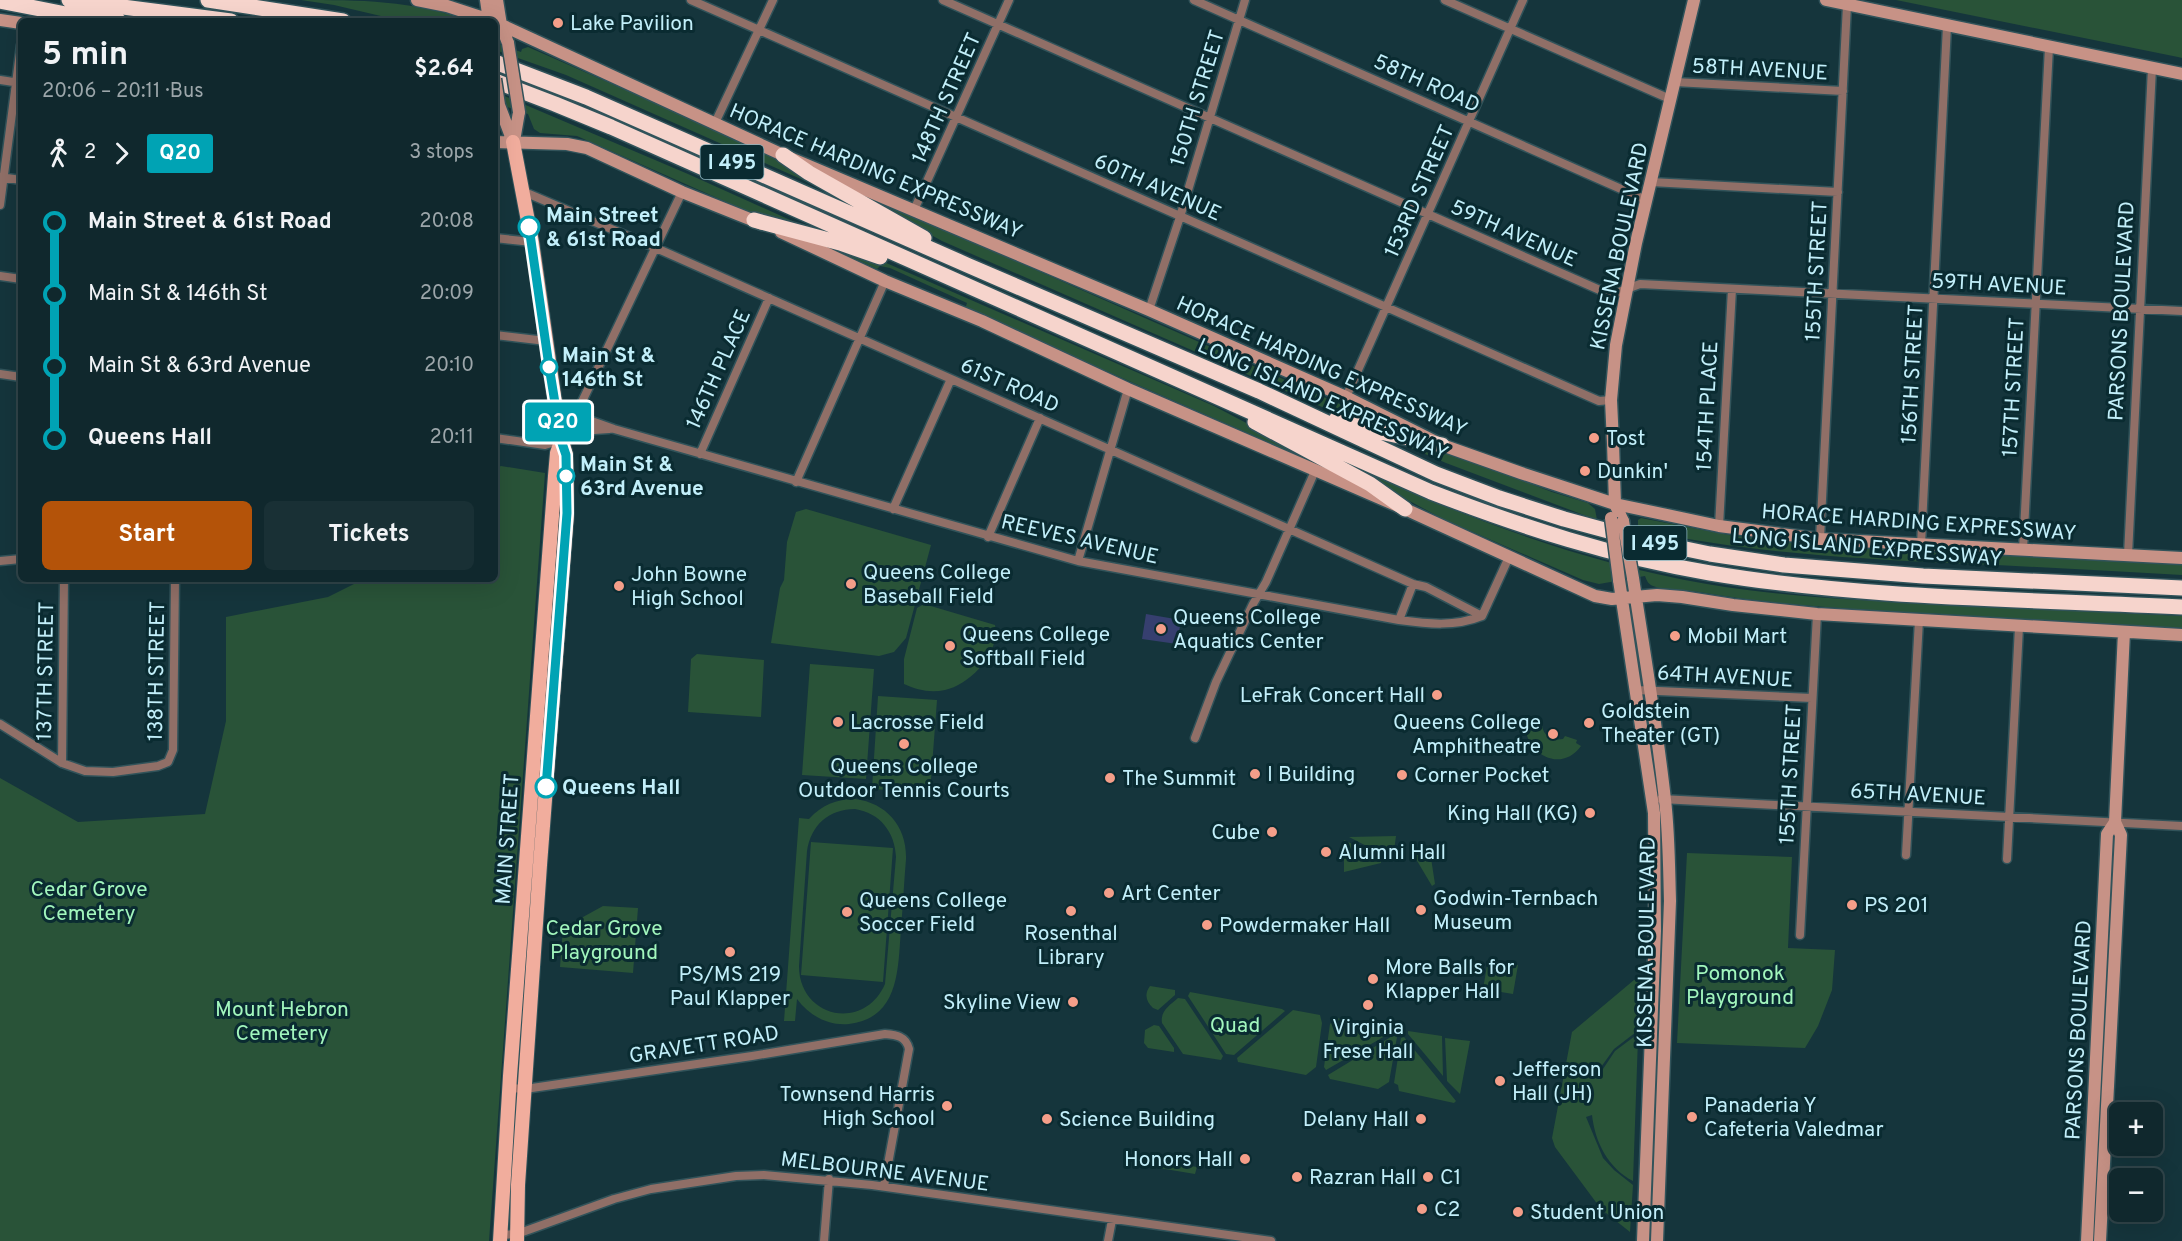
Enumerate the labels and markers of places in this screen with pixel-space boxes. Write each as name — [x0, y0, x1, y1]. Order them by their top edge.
place label: Lake Pavilion — [570, 11, 694, 38]
marker: Lake Pavilion — [551, 16, 565, 30]
place label: Main Street & 61st Road — [546, 203, 661, 254]
marker: Main Street & 61st Road — [518, 216, 540, 238]
place label: Main St & 146th St — [562, 343, 656, 394]
marker: Main St & 146th St — [540, 358, 558, 376]
place label: Tost — [1606, 426, 1645, 453]
marker: Tost — [1587, 431, 1601, 445]
place label: Main St & 63rd Avenue — [580, 452, 704, 503]
place label: Dunkin' — [1597, 459, 1668, 486]
marker: Dunkin' — [1578, 464, 1592, 478]
marker: Main St & 63rd Avenue — [557, 467, 575, 485]
place label: Queens College Baseball Field — [863, 560, 1011, 611]
place label: John Bowne High School — [631, 562, 747, 613]
marker: Queens College Baseball Field — [844, 577, 858, 591]
marker: John Bowne High School — [612, 579, 626, 593]
place label: Queens College Aquatics Center — [1173, 605, 1324, 656]
place label: Queens College Softball Field — [962, 622, 1110, 673]
marker: Queens College Aquatics Center — [1154, 622, 1168, 636]
place label: Mobil Mart — [1687, 624, 1787, 651]
marker: Mobil Mart — [1668, 629, 1682, 643]
marker: Queens College Softball Field — [943, 639, 957, 653]
place label: LeFrak Concert Hall — [1240, 683, 1425, 710]
marker: LeFrak Concert Hall — [1430, 688, 1444, 702]
place label: Goldstein Theater (GT) — [1601, 699, 1720, 750]
place label: Lacrosse Field — [850, 710, 984, 737]
place label: Queens College Amphitheatre — [1393, 710, 1541, 761]
marker: Lacrosse Field — [831, 715, 845, 729]
marker: Goldstein Theater (GT) — [1582, 716, 1596, 730]
marker: Queens College Amphitheatre — [1546, 727, 1560, 741]
marker: Queens College Outdoor Tennis Courts — [897, 737, 911, 751]
place label: Queens College Outdoor Tennis Courts — [798, 754, 1010, 805]
place label: I Building — [1267, 762, 1355, 789]
place label: Corner Pocket — [1414, 763, 1550, 790]
place label: The Summit — [1122, 766, 1236, 793]
marker: I Building — [1248, 767, 1262, 781]
marker: Corner Pocket — [1395, 768, 1409, 782]
marker: The Summit — [1103, 771, 1117, 785]
place label: Queens Hall — [562, 775, 680, 802]
marker: Queens Hall — [535, 776, 557, 798]
place label: King Hall (KG) — [1447, 801, 1578, 828]
marker: King Hall (KG) — [1583, 806, 1597, 820]
place label: Cube — [1211, 820, 1260, 847]
marker: Cube — [1265, 825, 1279, 839]
place label: Alumni Hall — [1338, 840, 1446, 867]
marker: Alumni Hall — [1319, 845, 1333, 859]
place label: Art Center — [1121, 881, 1221, 908]
marker: Art Center — [1102, 886, 1116, 900]
place label: Godwin-Ternbach Museum — [1433, 886, 1598, 937]
place label: Queens College Soccer Field — [859, 888, 1007, 939]
place label: PS 201 — [1864, 893, 1929, 920]
marker: PS 201 — [1845, 898, 1859, 912]
marker: Godwin-Ternbach Museum — [1414, 903, 1428, 917]
marker: Rosenthal Library — [1064, 904, 1078, 918]
marker: Queens College Soccer Field — [840, 905, 854, 919]
place label: Powdermaker Hall — [1219, 913, 1390, 940]
marker: Powdermaker Hall — [1200, 918, 1214, 932]
place label: Rosenthal Library — [1024, 921, 1118, 972]
marker: PS/MS 219 Paul Klapper — [723, 945, 737, 959]
place label: More Balls for Klapper Hall — [1385, 955, 1514, 1006]
place label: PS/MS 219 Paul Klapper — [670, 962, 790, 1013]
marker: More Balls for Klapper Hall — [1366, 972, 1380, 986]
place label: Skyline View — [943, 990, 1061, 1017]
marker: Skyline View — [1066, 995, 1080, 1009]
marker: Virginia Frese Hall — [1361, 998, 1375, 1012]
place label: Virginia Frese Hall — [1323, 1015, 1413, 1066]
place label: Jefferson Hall (JH) — [1512, 1057, 1601, 1108]
marker: Jefferson Hall (JH) — [1493, 1074, 1507, 1088]
place label: Townsend Harris High School — [780, 1082, 935, 1133]
place label: Panaderia Y Cafeteria Valedmar — [1704, 1093, 1884, 1144]
marker: Townsend Harris High School — [940, 1099, 954, 1113]
place label: Science Building — [1059, 1107, 1215, 1134]
place label: Delany Hall — [1303, 1107, 1409, 1134]
marker: Panaderia Y Cafeteria Valedmar — [1685, 1110, 1699, 1124]
marker: Science Building — [1040, 1112, 1054, 1126]
marker: Delany Hall — [1414, 1112, 1428, 1126]
place label: Honors Hall — [1124, 1147, 1233, 1174]
marker: Honors Hall — [1238, 1152, 1252, 1166]
place label: Razran Hall — [1309, 1165, 1416, 1192]
place label: C1 — [1440, 1165, 1461, 1192]
marker: Razran Hall — [1290, 1170, 1304, 1184]
marker: C1 — [1421, 1170, 1435, 1184]
place label: C2 — [1434, 1197, 1460, 1224]
place label: Student Union — [1530, 1200, 1664, 1227]
marker: C2 — [1415, 1202, 1429, 1216]
marker: Student Union — [1511, 1205, 1525, 1219]

